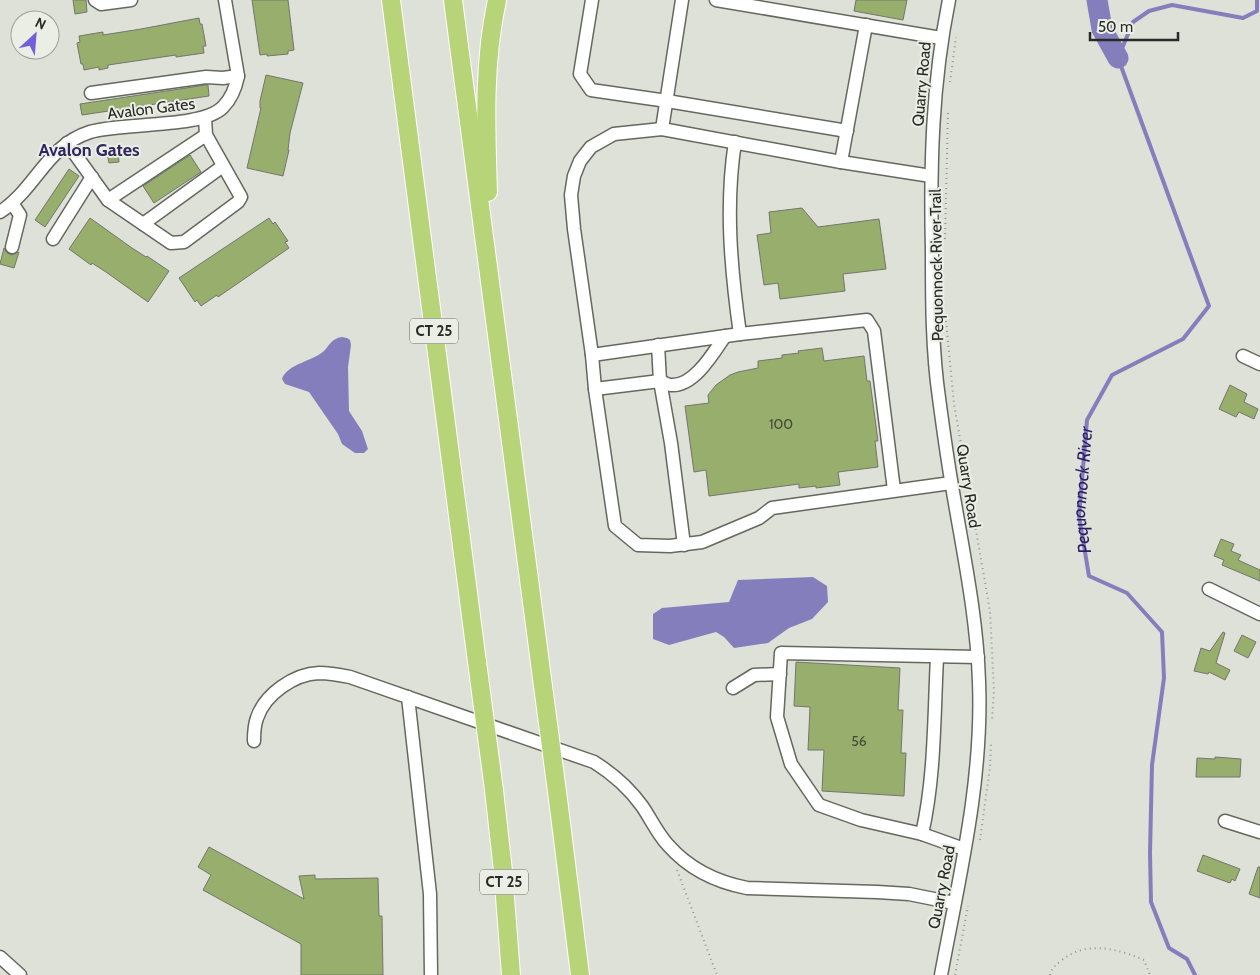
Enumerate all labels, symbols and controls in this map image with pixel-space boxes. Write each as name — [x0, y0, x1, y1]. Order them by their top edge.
north arrow — [10, 10, 60, 60]
scale bar — [1090, 10, 1178, 42]
text: N — [32, 13, 49, 34]
text: 50 m — [1098, 18, 1133, 36]
street label: Quarry Road — [908, 41, 935, 127]
street label: Avalon Gates — [106, 94, 196, 123]
district label: Avalon Gates — [38, 139, 140, 161]
street label: Pequonnock River Trail — [926, 188, 947, 341]
road number: CT 25 — [410, 318, 458, 344]
house number: 100 — [769, 415, 793, 433]
water label: Pequonnock River — [1068, 424, 1098, 555]
street label: Quarry Road — [952, 443, 985, 529]
house number: 56 — [851, 732, 867, 750]
street label: Quarry Road — [924, 844, 959, 931]
road number: CT 25 — [480, 870, 528, 894]

